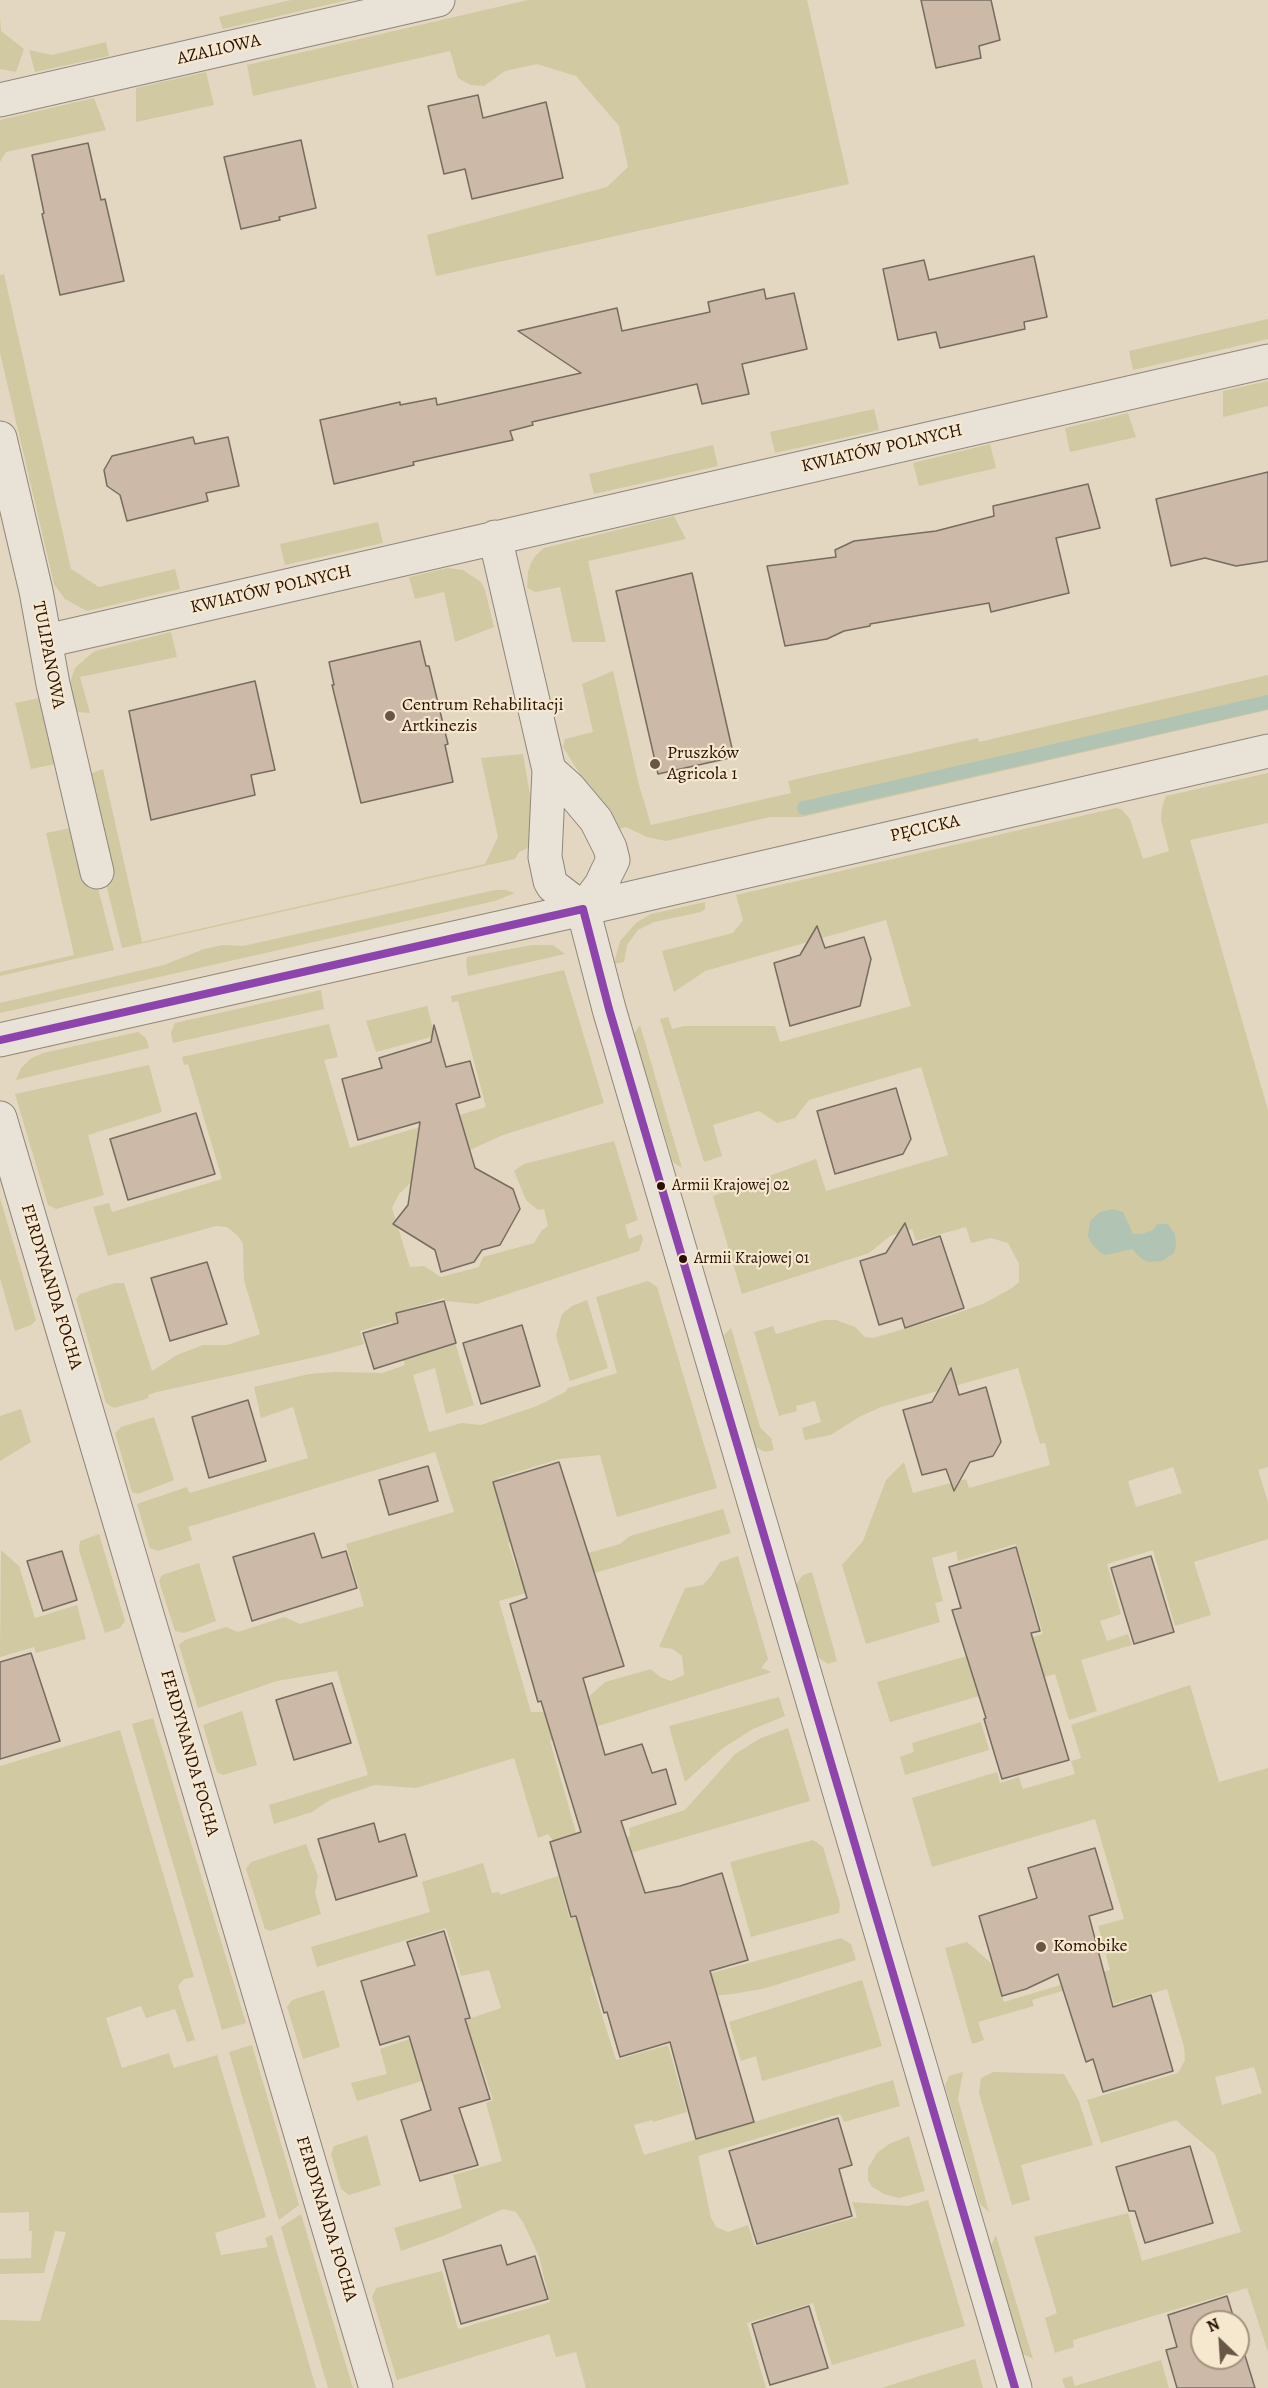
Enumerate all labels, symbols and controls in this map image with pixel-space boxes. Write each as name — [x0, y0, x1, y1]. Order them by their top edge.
street label: AZALIOWA — [175, 30, 263, 70]
street label: KWIATÓW POLNYCH — [799, 420, 965, 478]
street label: KWIATÓW POLNYCH — [188, 561, 354, 619]
street label: TULIPANOWA — [27, 600, 69, 710]
place label: Centrum Rehabilitacji Artkinezis — [402, 695, 564, 738]
marker: Centrum Rehabilitacji Artkinezis — [383, 709, 397, 723]
place label: Pruszków Agricola 1 — [667, 743, 739, 786]
marker: Pruszków Agricola 1 — [648, 757, 662, 771]
street label: PĘCICKA — [888, 811, 962, 847]
place label: Armii Krajowej 02 — [672, 1176, 789, 1196]
marker: Armii Krajowej 02 — [655, 1180, 667, 1192]
street label: FERDYNANDA FOCHA — [15, 1201, 87, 1373]
place label: Armii Krajowej 01 — [694, 1249, 809, 1269]
marker: Armii Krajowej 01 — [677, 1253, 689, 1265]
street label: FERDYNANDA FOCHA — [155, 1667, 223, 1839]
place label: Komobike — [1053, 1936, 1128, 1958]
marker: Komobike — [1034, 1940, 1048, 1954]
street label: FERDYNANDA FOCHA — [290, 2133, 362, 2305]
north arrow — [1190, 2310, 1250, 2370]
text: N — [1203, 2313, 1223, 2338]

